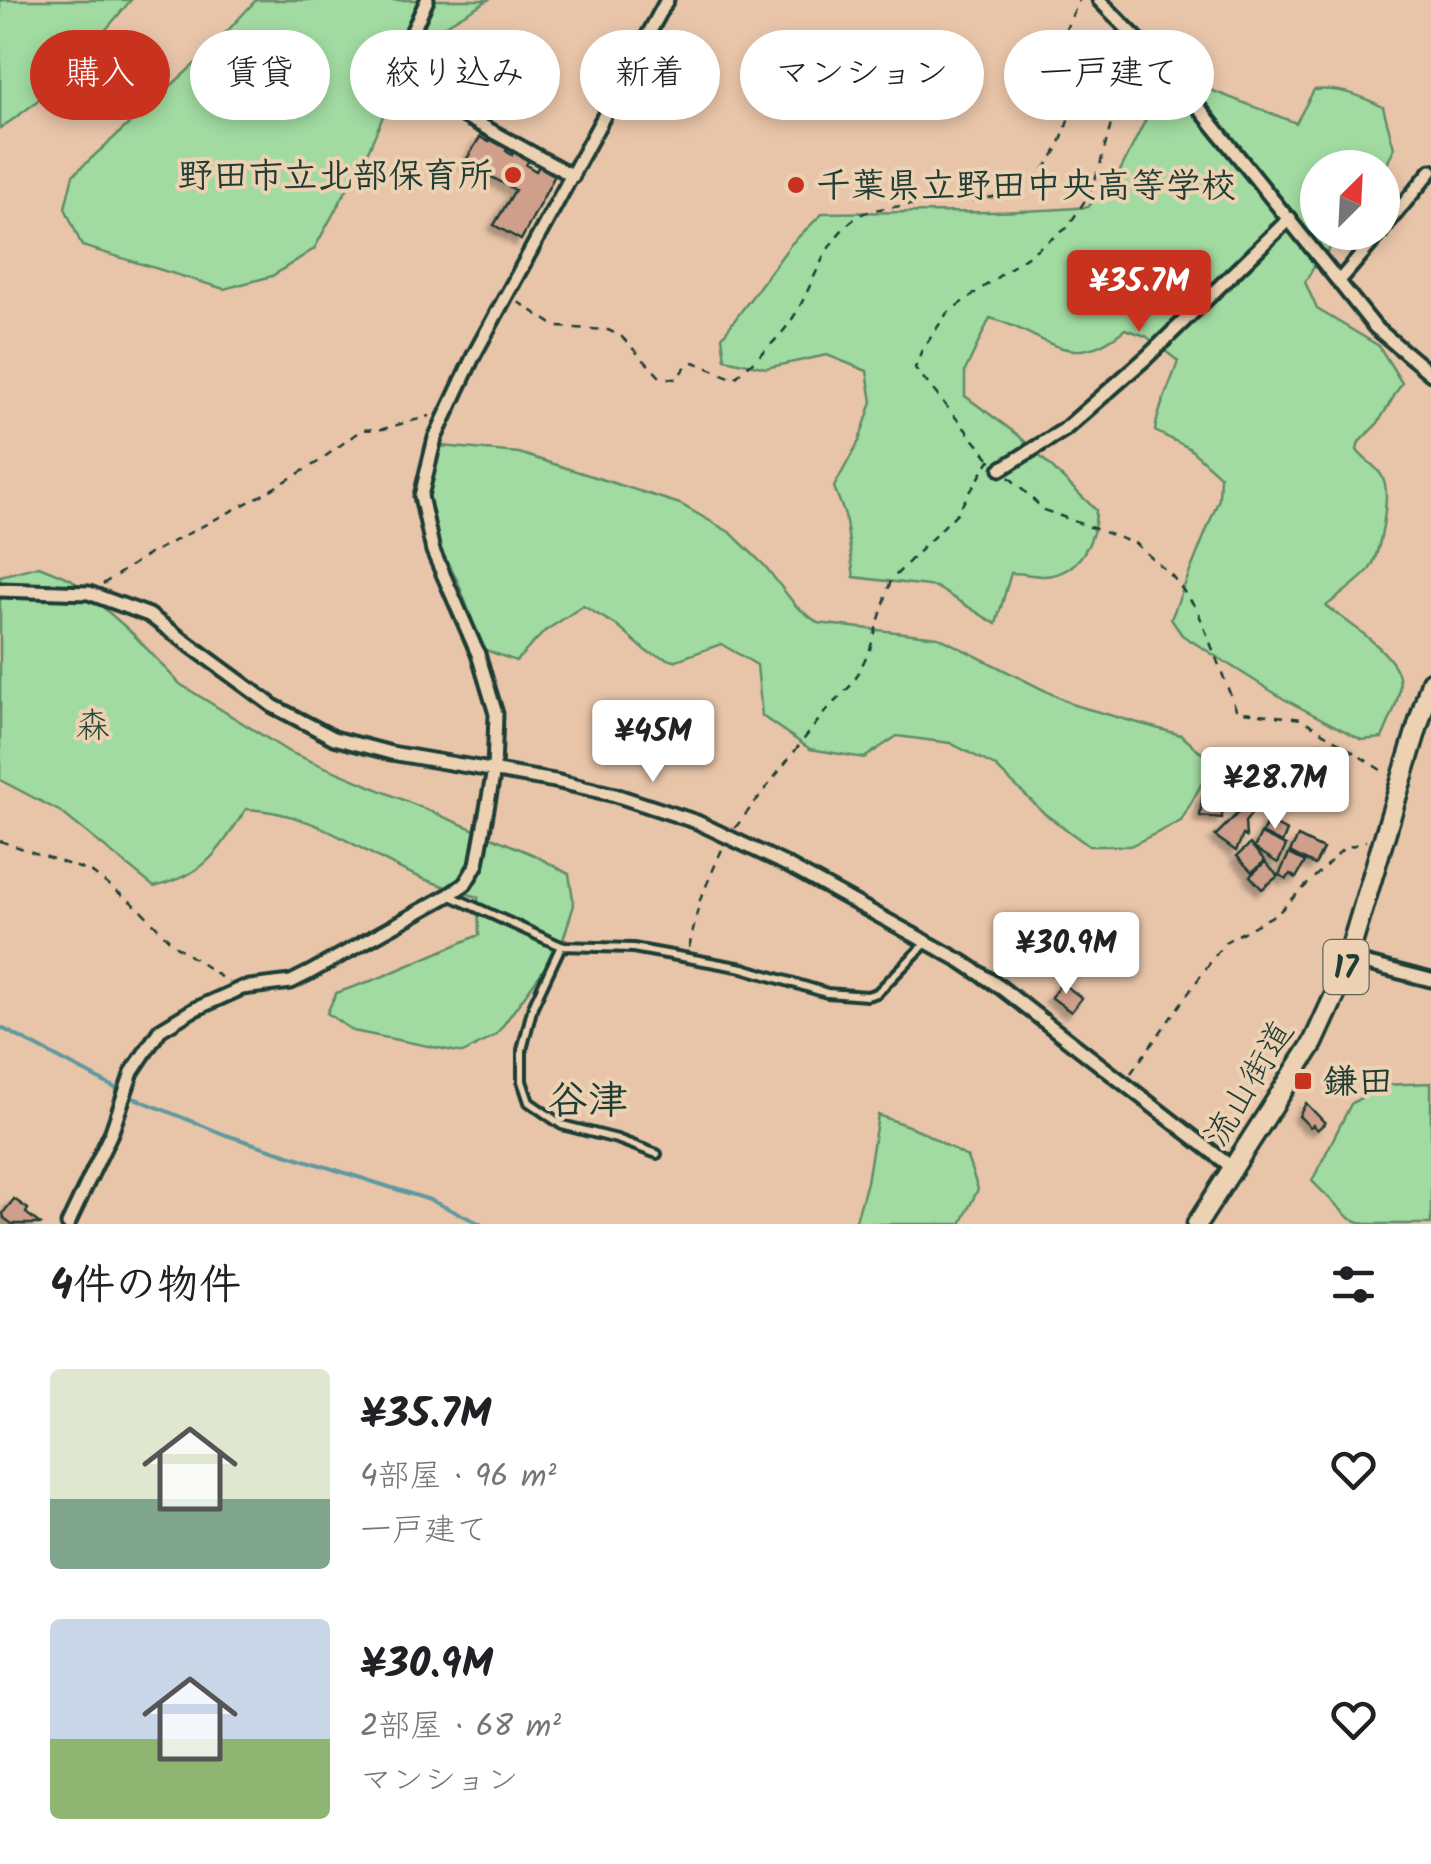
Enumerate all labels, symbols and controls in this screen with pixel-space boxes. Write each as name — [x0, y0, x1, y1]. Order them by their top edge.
chip: 購入 — [30, 30, 170, 120]
chip: 賃貸 — [190, 30, 330, 120]
chip: 絞り込み — [350, 30, 560, 120]
chip: 新着 — [580, 30, 720, 120]
chip: マンション — [740, 30, 984, 120]
chip: 一戸建て — [1004, 30, 1214, 120]
place label: 野田市立北部保育所 — [178, 150, 493, 206]
north arrow — [1300, 150, 1400, 250]
map controls — [1300, 150, 1400, 250]
place label: 千葉県立野田中央高等学校 — [816, 160, 1236, 216]
marker: 野田市立北部保育所 — [502, 164, 524, 186]
marker: 千葉県立野田中央高等学校 — [785, 174, 807, 196]
pin: ¥35.7M — [1058, 250, 1220, 335]
text: ¥35.7M — [1089, 257, 1189, 308]
park label: 森 — [75, 700, 111, 756]
pin: ¥45M — [594, 700, 712, 785]
text: ¥45M — [614, 707, 692, 758]
pin: ¥28.7M — [1194, 747, 1356, 832]
text: ¥28.7M — [1223, 754, 1327, 805]
pin: ¥30.9M — [985, 912, 1147, 997]
text: ¥30.9M — [1015, 919, 1117, 970]
road number: 17 — [1324, 940, 1368, 994]
street label: 流山街道 — [1191, 1010, 1311, 1159]
place label: 鎌田 — [1323, 1056, 1393, 1112]
district label: 谷津 — [548, 1070, 628, 1134]
marker: 鎌田 — [1292, 1070, 1314, 1092]
text: 4件の物件 — [50, 1253, 241, 1320]
icon: filters — [1326, 1257, 1381, 1312]
text: ¥35.7M — [360, 1382, 492, 1449]
icon: home — [130, 1409, 250, 1529]
icon: heart — [1326, 1442, 1381, 1497]
text: 4部屋 · 96 m² — [360, 1452, 556, 1503]
text: 一戸建て — [360, 1506, 488, 1557]
text: ¥30.9M — [360, 1632, 493, 1699]
icon: home — [130, 1659, 250, 1779]
icon: heart — [1326, 1692, 1381, 1747]
text: 2部屋 · 68 m² — [360, 1702, 561, 1753]
text: マンション — [360, 1756, 519, 1807]

